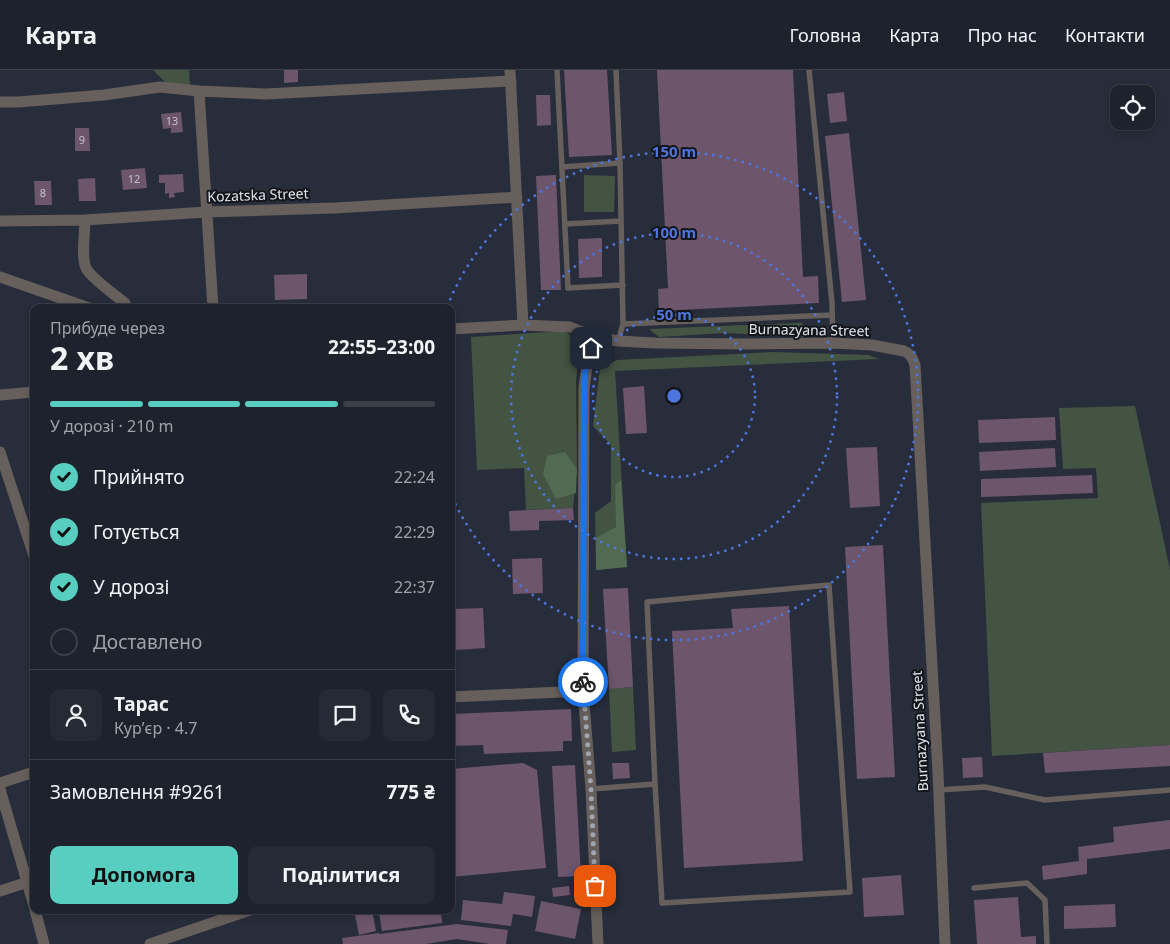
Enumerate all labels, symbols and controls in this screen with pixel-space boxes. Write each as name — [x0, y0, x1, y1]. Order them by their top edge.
text: Карта — [25, 18, 97, 51]
text: Головна — [790, 23, 861, 47]
text: Карта — [889, 23, 939, 47]
text: Про нас — [967, 23, 1037, 47]
text: Контакти — [1065, 23, 1145, 47]
map controls — [1110, 85, 1155, 130]
button: locate — [1110, 85, 1155, 130]
house number: 13 — [166, 113, 178, 128]
house number: 9 — [79, 132, 85, 147]
text: 150 m — [652, 141, 696, 161]
house number: 12 — [128, 171, 140, 186]
street label: Kozatska Street — [207, 183, 309, 206]
house number: 8 — [40, 185, 46, 200]
text: 100 m — [652, 222, 696, 242]
text: 50 m — [656, 304, 692, 324]
text: Прибуде через — [50, 317, 165, 339]
street label: Burnazyana Street — [748, 319, 870, 340]
pin — [570, 327, 612, 369]
text: 22:55–23:00 — [328, 334, 435, 360]
icon: home — [577, 334, 605, 362]
text: 2 хв — [50, 336, 114, 379]
centre of rings — [665, 387, 683, 405]
text: У дорозі · 210 m — [50, 415, 174, 437]
icon: check — [50, 463, 78, 491]
text: Прийнято — [93, 464, 185, 490]
text: 22:24 — [394, 466, 435, 488]
icon: check — [50, 518, 78, 546]
text: Готується — [93, 519, 180, 545]
text: 22:29 — [394, 521, 435, 543]
icon: check — [50, 573, 78, 601]
text: У дорозі — [93, 574, 169, 600]
text: 22:37 — [394, 576, 435, 598]
text: Доставлено — [93, 629, 202, 655]
courier — [558, 657, 608, 707]
icon: bike — [569, 668, 597, 696]
street label: Burnazyana Street — [907, 670, 932, 792]
button: person — [50, 689, 102, 741]
button: chat — [319, 689, 371, 741]
button: phone — [383, 689, 435, 741]
text: Тарас — [114, 691, 169, 717]
text: Кур’єр · 4.7 — [114, 717, 197, 739]
text: Замовлення #9261 — [50, 779, 225, 805]
text: 775 ₴ — [387, 779, 435, 805]
button: Допомога — [50, 846, 238, 904]
button: Поділитися — [248, 846, 435, 904]
pin — [574, 865, 616, 907]
icon: bag — [581, 872, 609, 900]

